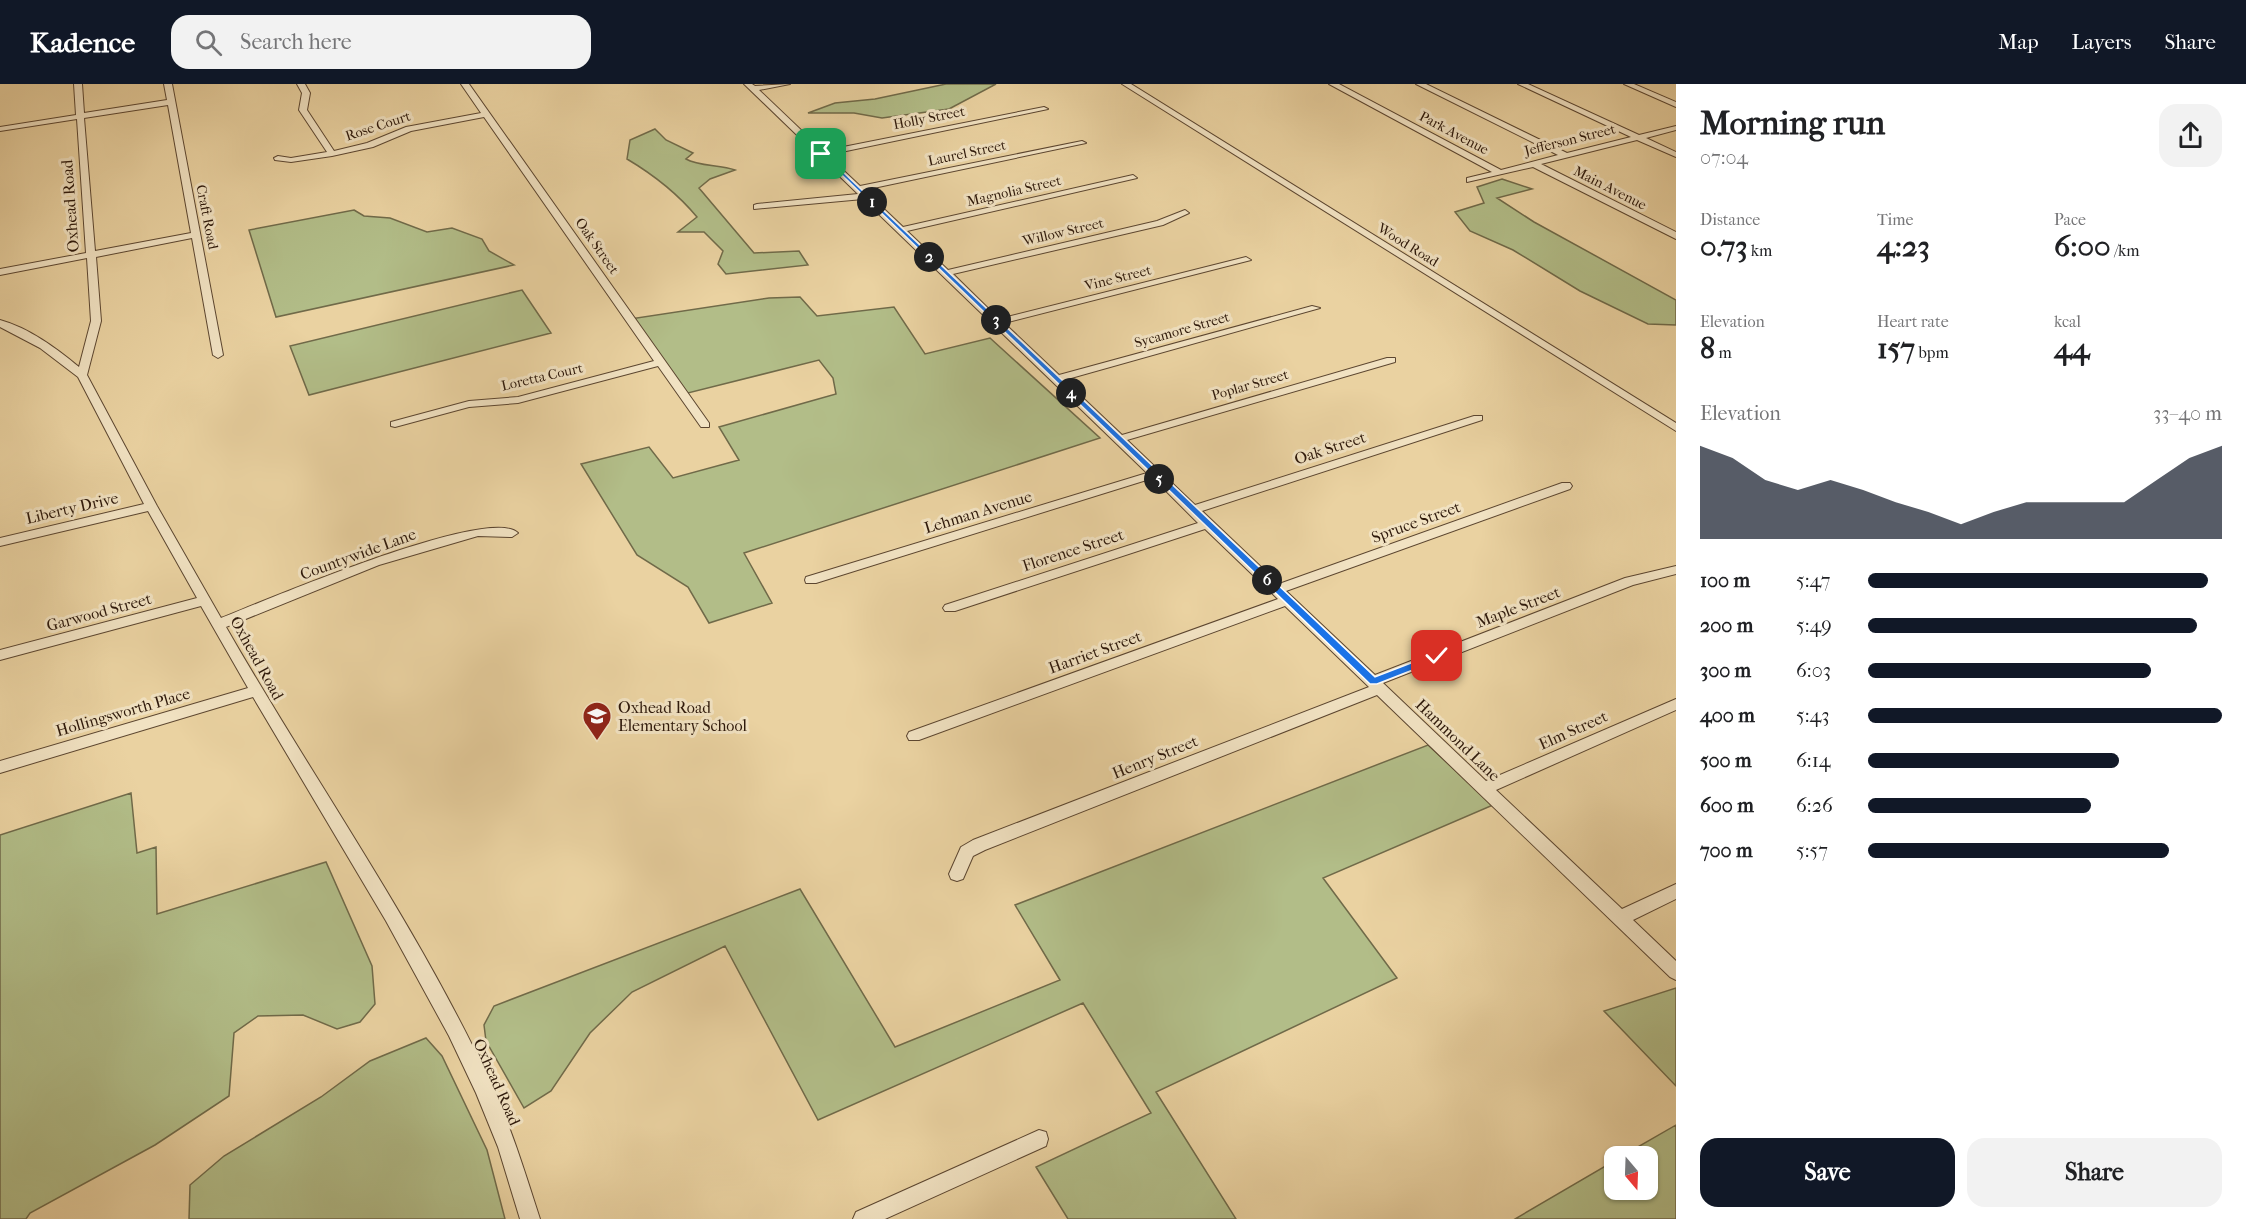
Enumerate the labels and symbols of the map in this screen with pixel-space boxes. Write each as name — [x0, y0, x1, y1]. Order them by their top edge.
street label: Holly Street — [892, 103, 966, 133]
street label: Rose Court — [343, 107, 413, 145]
street label: Park Avenue — [1416, 108, 1492, 158]
street label: Jefferson Street — [1522, 120, 1617, 160]
pin — [795, 128, 846, 179]
street label: Laurel Street — [926, 136, 1008, 170]
street label: Oxhead Road — [57, 159, 83, 253]
street label: Main Avenue — [1571, 162, 1649, 214]
street label: Magnolia Street — [965, 172, 1063, 210]
street label: Craft Road — [192, 183, 222, 251]
pin: 1 — [857, 187, 887, 217]
street label: Willow Street — [1020, 214, 1105, 250]
street label: Oak Street — [571, 215, 623, 277]
street label: Wood Road — [1373, 219, 1442, 271]
pin: 2 — [914, 242, 944, 272]
street label: Vine Street — [1082, 262, 1153, 295]
pin: 3 — [981, 305, 1011, 335]
street label: Sycamore Street — [1132, 308, 1232, 352]
street label: Loretta Court — [500, 359, 584, 395]
street label: Poplar Street — [1210, 366, 1290, 404]
pin: 4 — [1056, 378, 1086, 408]
street label: Oak Street — [1292, 427, 1368, 468]
pin: 5 — [1144, 464, 1174, 494]
street label: Lehman Avenue — [922, 487, 1034, 537]
street label: Liberty Drive — [24, 488, 120, 528]
street label: Spruce Street — [1369, 497, 1463, 547]
street label: Countywide Lane — [297, 524, 419, 584]
street label: Florence Street — [1020, 525, 1126, 575]
pin: 6 — [1252, 565, 1282, 595]
street label: Maple Street — [1473, 582, 1563, 632]
street label: Garwood Street — [44, 589, 154, 635]
street label: Oxhead Road — [226, 613, 288, 704]
street label: Harriet Street — [1046, 626, 1144, 678]
pin — [1411, 630, 1462, 681]
street label: Hollingsworth Place — [54, 684, 192, 740]
street label: Hammond Lane — [1412, 695, 1504, 785]
place label: Oxhead Road Elementary School — [618, 698, 747, 735]
school or university icon: Oxhead Road Elementary School — [581, 700, 613, 742]
street label: Elm Street — [1536, 706, 1611, 754]
street label: Henry Street — [1109, 731, 1201, 783]
street label: Oxhead Road — [469, 1036, 525, 1129]
north arrow — [1604, 1146, 1658, 1200]

